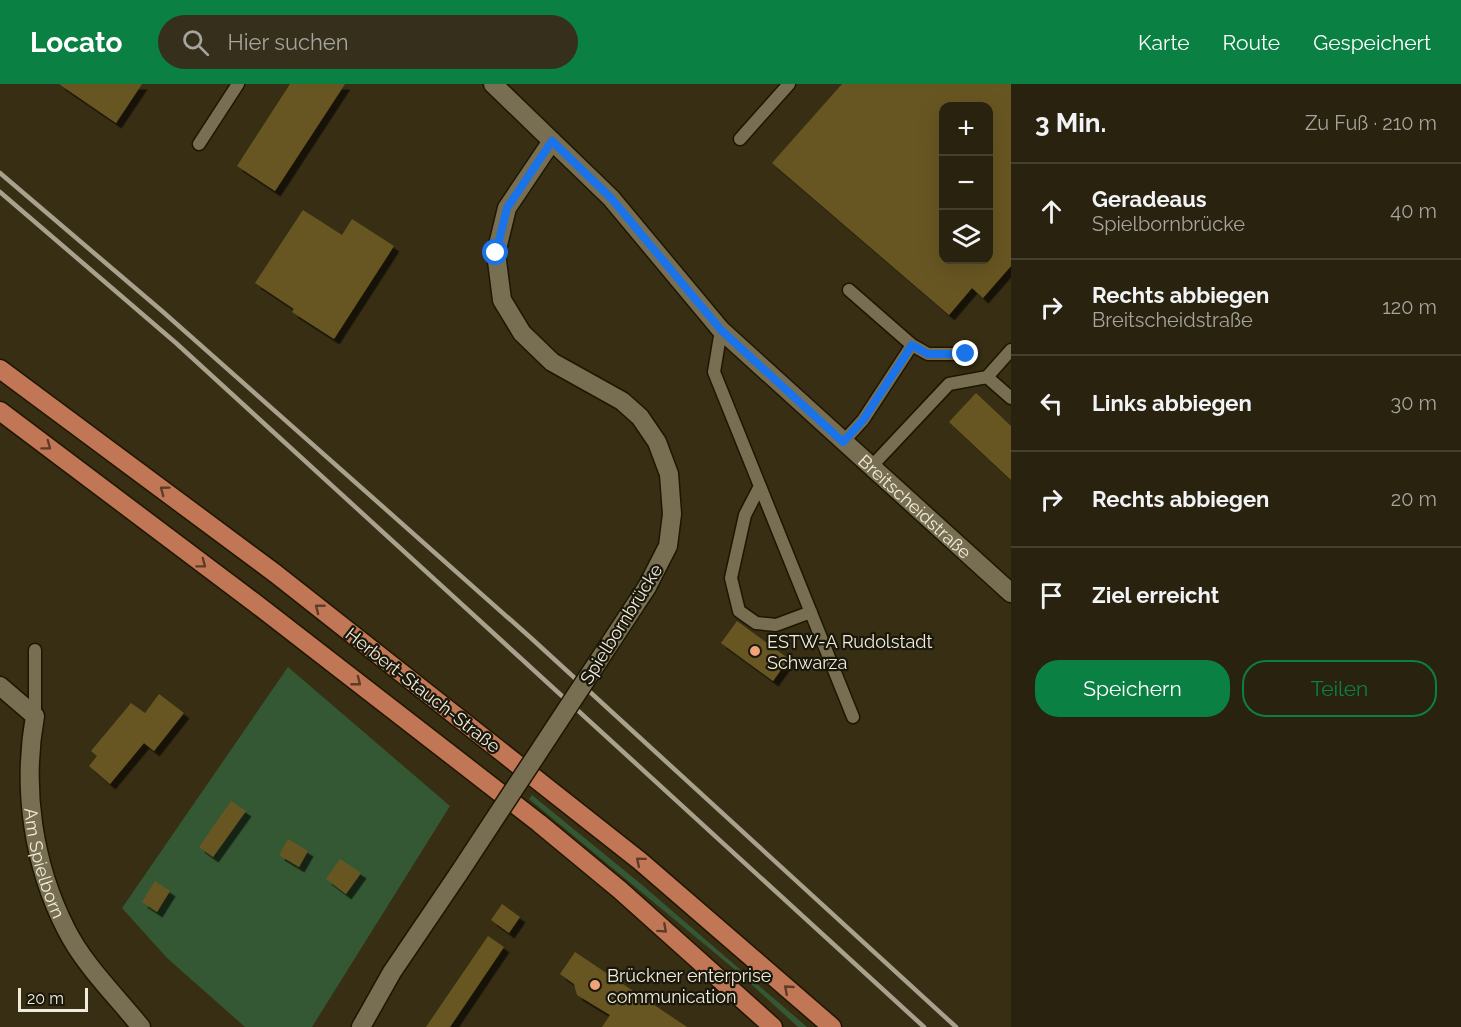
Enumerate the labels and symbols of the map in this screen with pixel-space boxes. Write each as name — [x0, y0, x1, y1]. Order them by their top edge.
route start — [482, 239, 508, 265]
route end — [952, 340, 978, 366]
one-way arrow — [40, 439, 51, 450]
street label: Breitscheidstraße — [854, 450, 976, 563]
one-way arrow — [159, 487, 170, 498]
one-way arrow — [196, 556, 207, 567]
street label: Spielbornbrücke — [576, 560, 667, 688]
one-way arrow — [315, 604, 326, 615]
street label: Herbert-Stauch-Straße — [342, 623, 505, 757]
place label: ESTW-A Rudolstadt Schwarza — [767, 631, 933, 673]
marker: ESTW-A Rudolstadt Schwarza — [748, 644, 762, 658]
one-way arrow — [350, 675, 361, 686]
street label: Am Spielborn — [21, 807, 70, 921]
one-way arrow — [636, 858, 647, 869]
one-way arrow — [657, 922, 667, 933]
place label: Brückner enterprise communication — [607, 965, 772, 1007]
marker: Brückner enterprise communication — [588, 978, 602, 992]
scale bar — [18, 985, 88, 1012]
one-way arrow — [784, 985, 795, 996]

